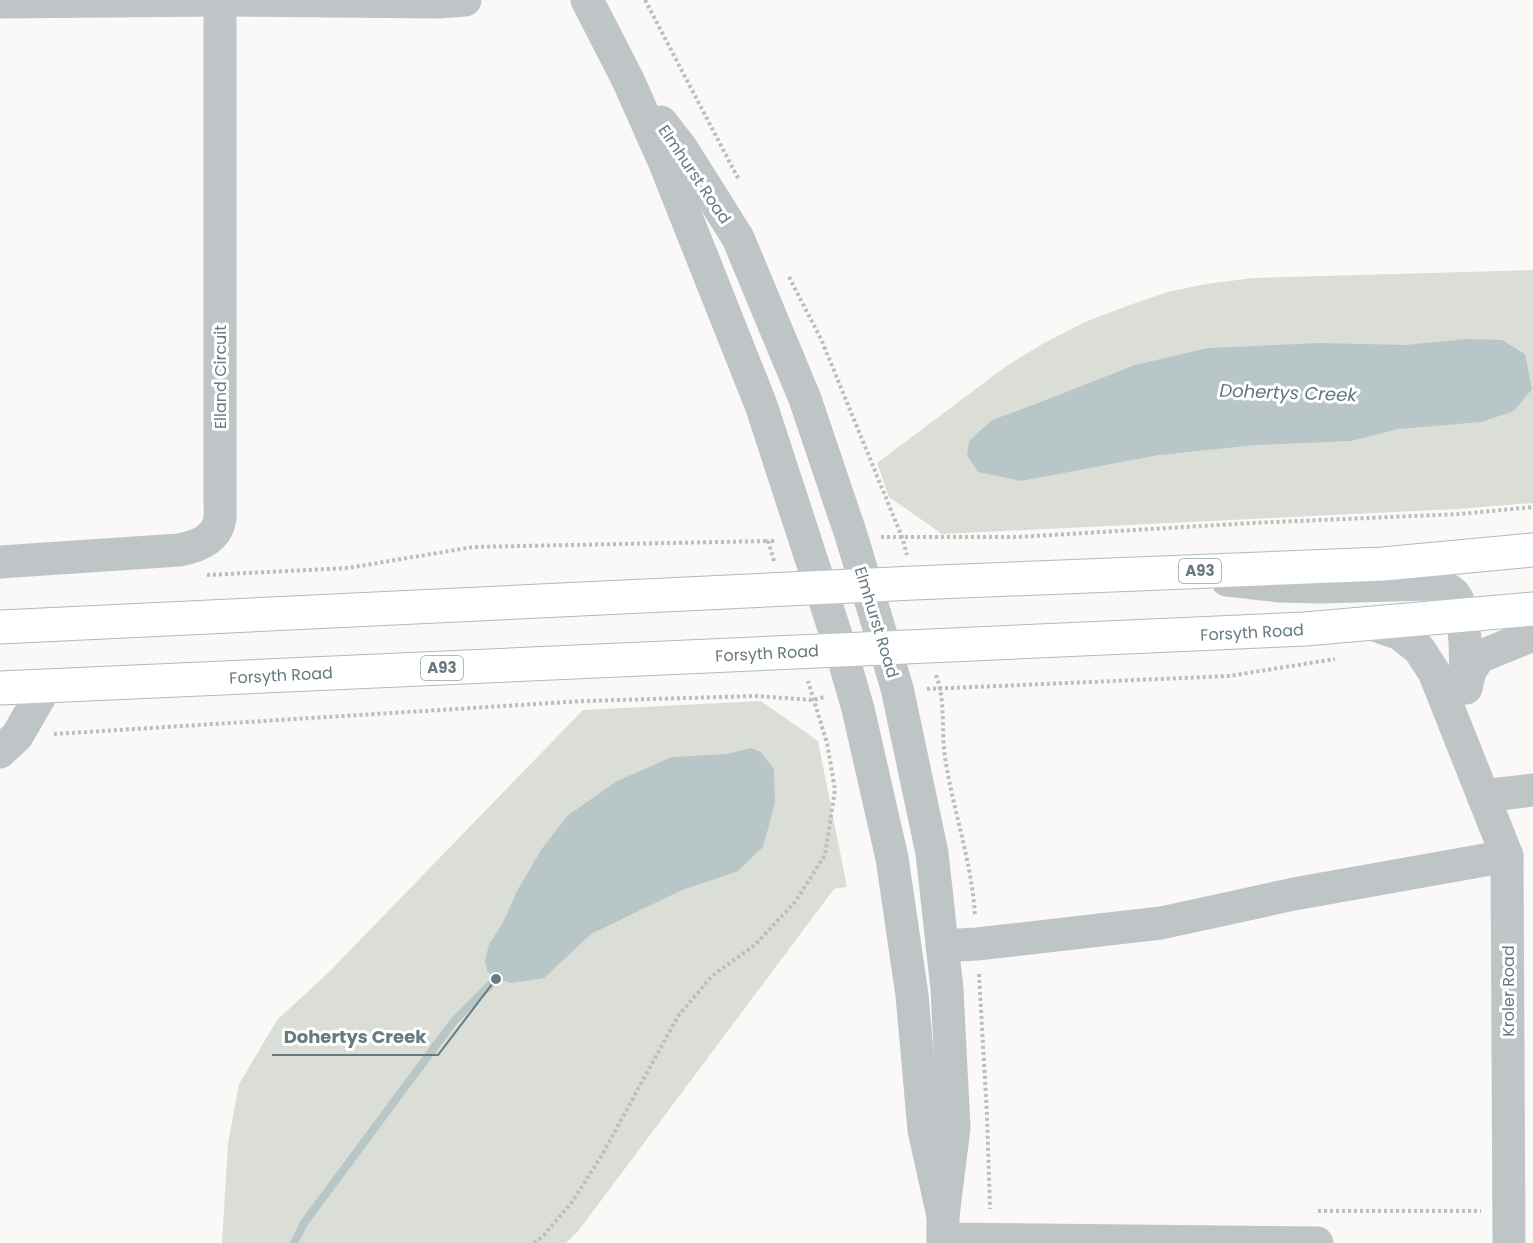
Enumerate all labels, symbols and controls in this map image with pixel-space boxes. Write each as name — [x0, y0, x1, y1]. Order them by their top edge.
street label: Elmhurst Road — [653, 120, 736, 228]
street label: Elland Circuit — [209, 325, 232, 429]
water label: Dohertys Creek — [1219, 378, 1358, 407]
road number: A93 — [1179, 559, 1221, 583]
street label: Elmhurst Road — [849, 564, 904, 681]
street label: Forsyth Road — [1200, 618, 1304, 647]
street label: Forsyth Road — [715, 639, 819, 668]
road number: A93 — [421, 656, 463, 680]
street label: Forsyth Road — [229, 661, 333, 690]
street label: Kroler Road — [1497, 945, 1520, 1037]
callout: Dohertys Creek — [272, 1019, 438, 1055]
text: Dohertys Creek — [284, 1024, 427, 1049]

